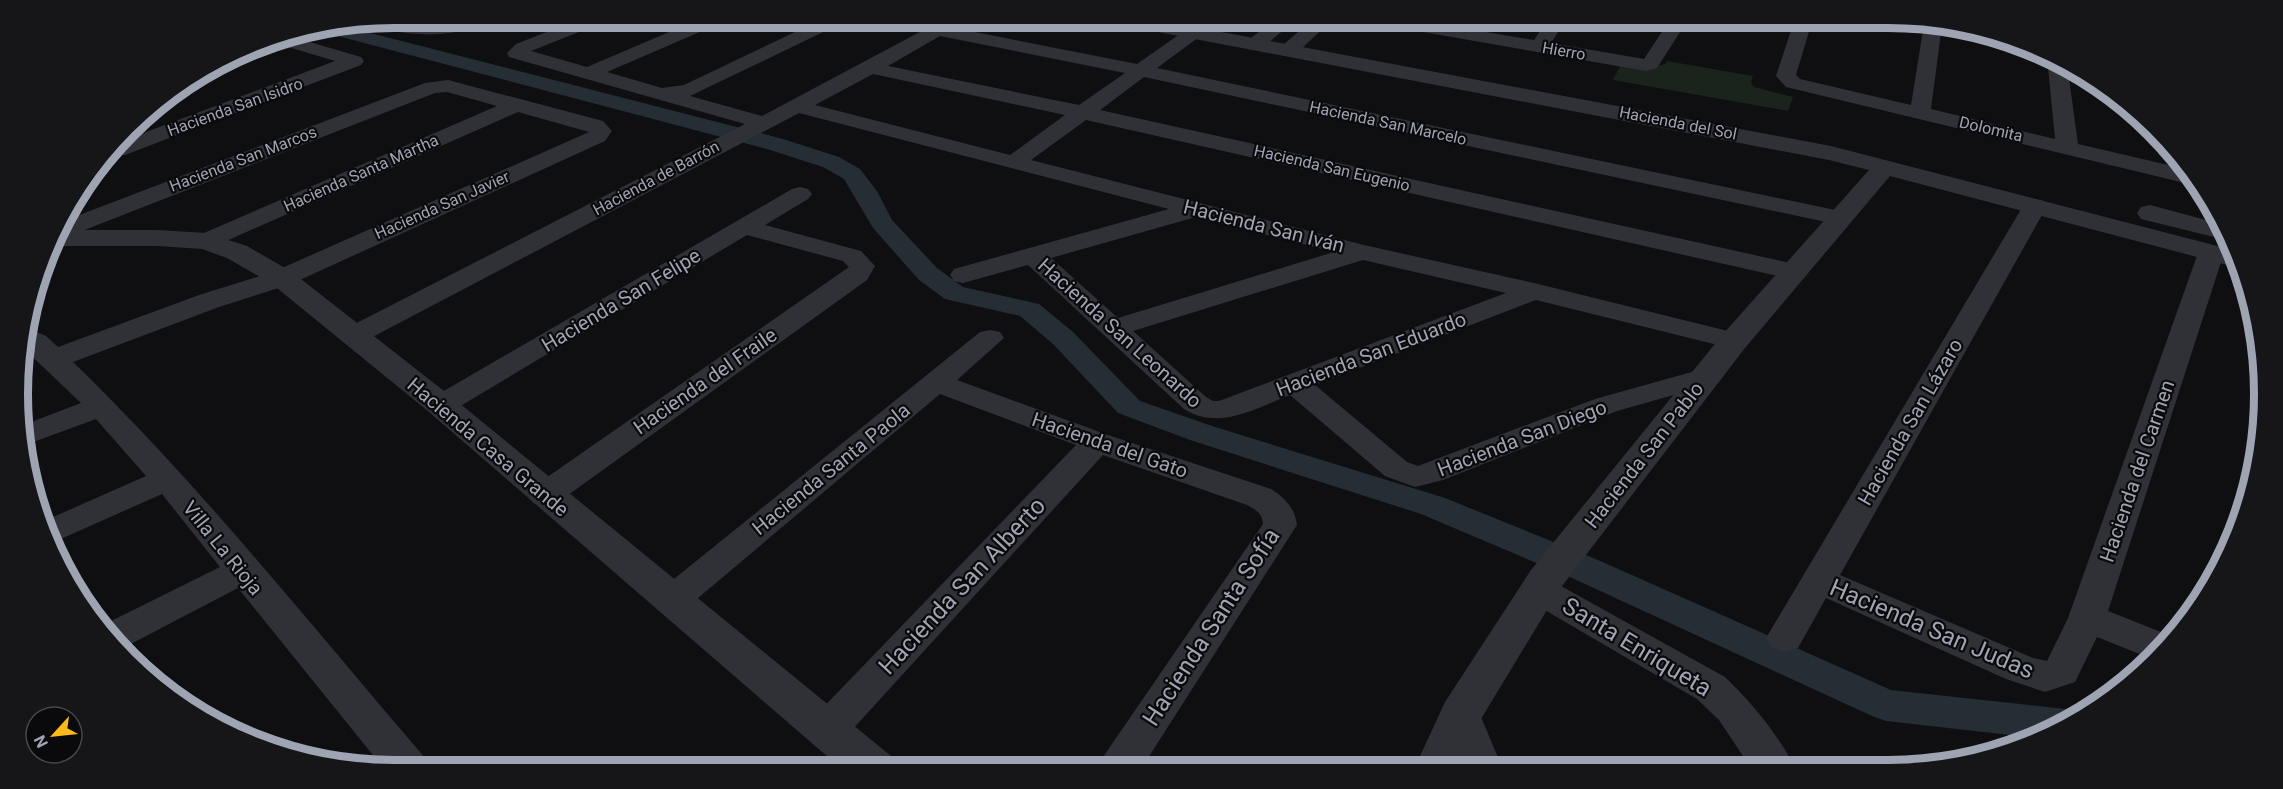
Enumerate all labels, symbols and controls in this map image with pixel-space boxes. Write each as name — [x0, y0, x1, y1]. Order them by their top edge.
street label: Hierro — [1541, 38, 1587, 64]
street label: Hacienda San Isidro — [165, 74, 305, 140]
street label: Hacienda San Marcelo — [1308, 97, 1468, 149]
street label: Hacienda del Sol — [1618, 102, 1738, 144]
street label: Dolomita — [1957, 112, 2025, 146]
street label: Hacienda San Marcos — [167, 122, 319, 196]
street label: Hacienda Santa Martha — [281, 130, 441, 216]
street label: Hacienda de Barrón — [590, 137, 722, 219]
street label: Hacienda San Eugenio — [1252, 141, 1412, 195]
street label: Hacienda San Javier — [372, 167, 513, 243]
street label: Hacienda San Iván — [1181, 194, 1347, 258]
street label: Hacienda San Felipe — [537, 243, 705, 357]
street label: Hacienda San Leonardo — [1033, 253, 1207, 413]
street label: Hacienda San Eduardo — [1273, 307, 1469, 401]
street label: Hacienda del Fraile — [629, 323, 781, 439]
street label: Hacienda San Lázaro — [1852, 334, 1968, 510]
street label: Hacienda Casa Grande — [402, 373, 574, 521]
street label: Hacienda San Pablo — [1579, 377, 1709, 533]
street label: Hacienda del Carmen — [2095, 377, 2179, 565]
street label: Hacienda San Diego — [1434, 395, 1610, 481]
street label: Hacienda Santa Paola — [747, 398, 915, 540]
street label: Hacienda del Gato — [1029, 407, 1191, 483]
street label: Hacienda San Alberto — [873, 492, 1051, 680]
street label: Villa La Rioja — [178, 496, 268, 600]
street label: Hacienda Santa Sofía — [1137, 523, 1285, 731]
street label: Hacienda San Judas — [1826, 573, 2038, 685]
street label: Santa Enriqueta — [1557, 592, 1717, 702]
north arrow — [24, 705, 84, 765]
text: N — [30, 732, 52, 751]

